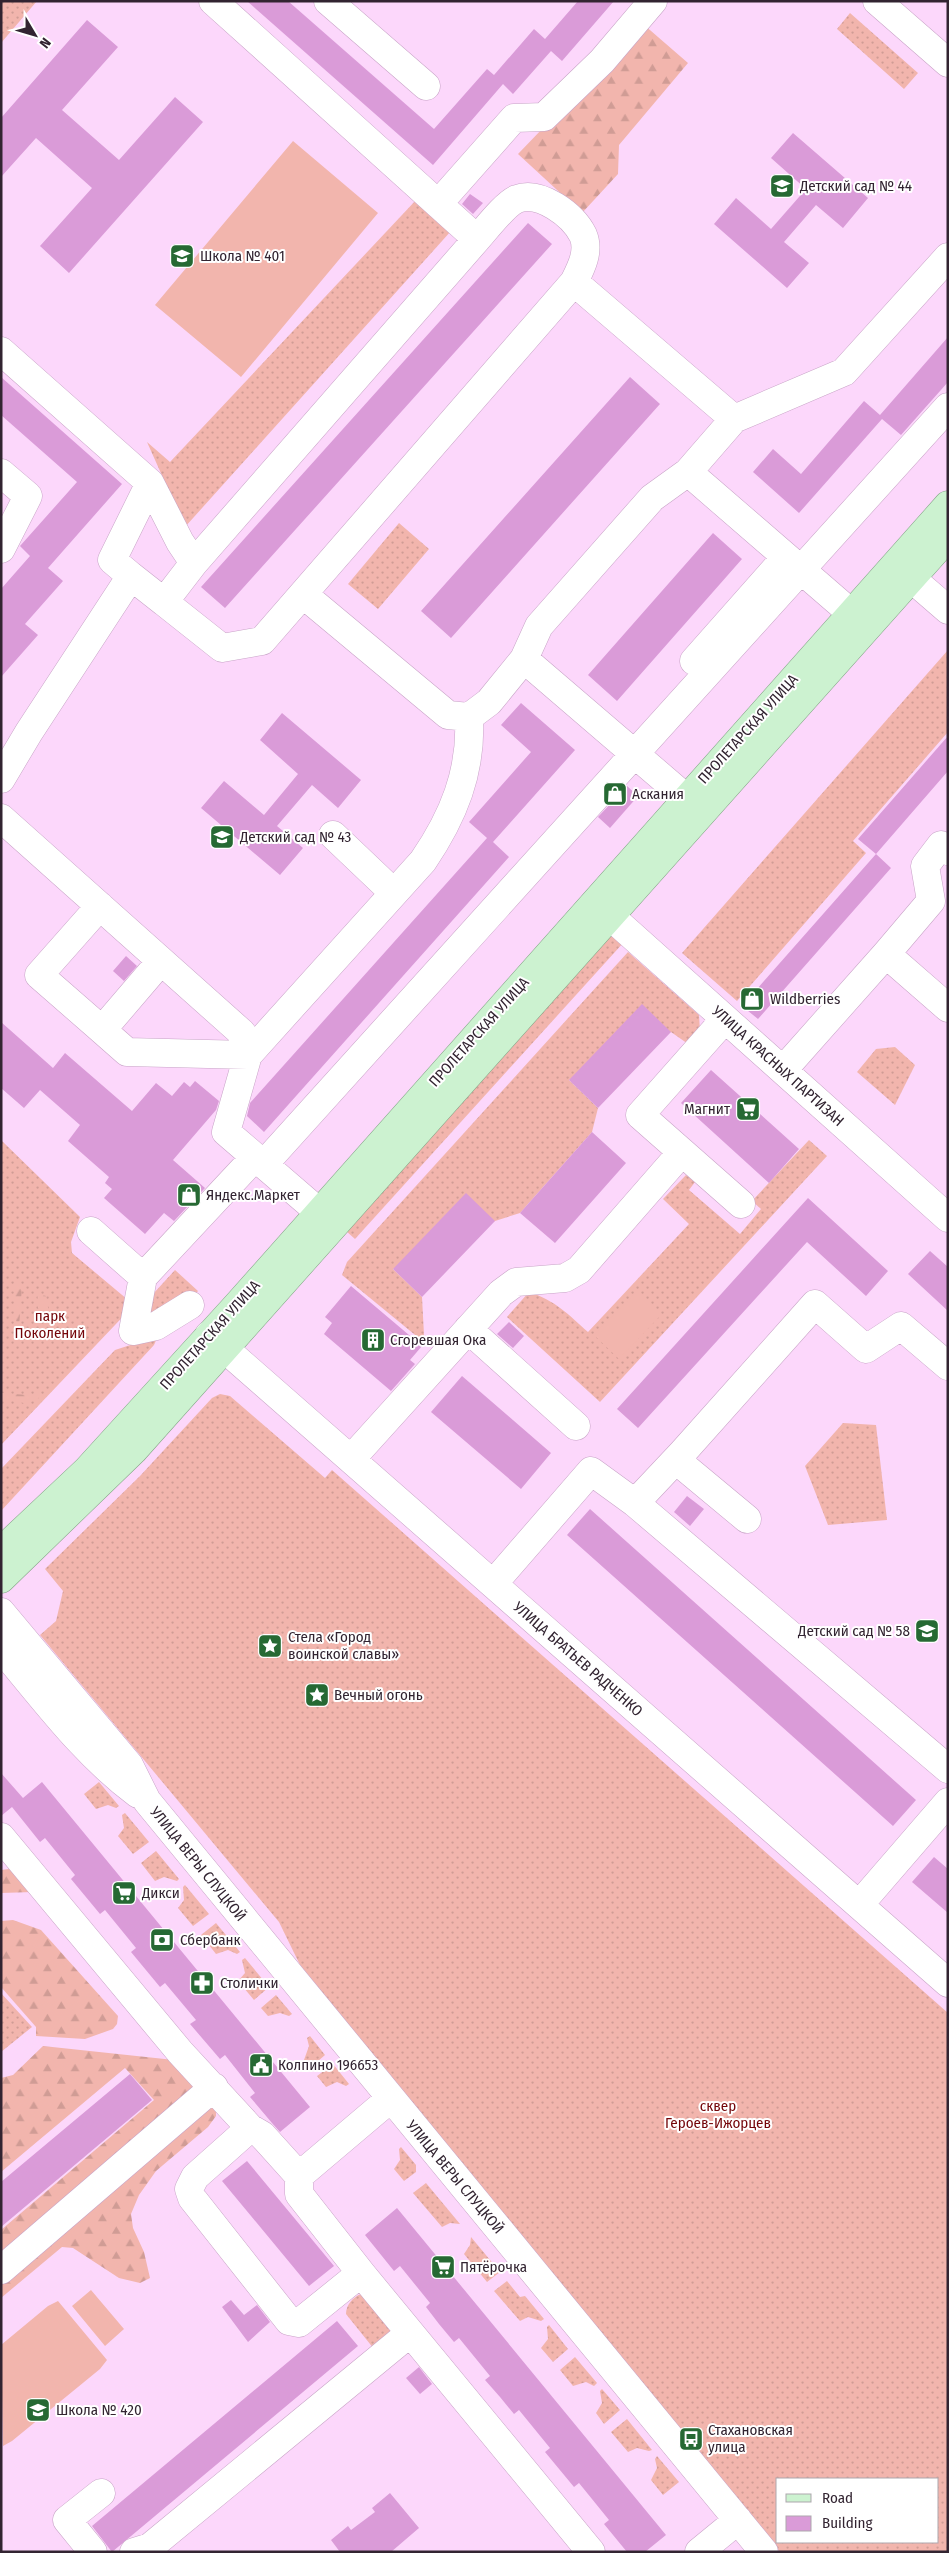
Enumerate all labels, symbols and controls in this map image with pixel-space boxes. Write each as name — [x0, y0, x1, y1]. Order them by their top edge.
north arrow — [10, 10, 60, 60]
text: N — [36, 34, 54, 51]
school or university icon: Детский сад № 44 — [769, 173, 795, 199]
place label: Детский сад № 44 — [799, 177, 912, 195]
school or university icon: Школа № 401 — [169, 243, 195, 269]
place label: Школа № 401 — [200, 247, 285, 265]
street label: ПРОЛЕТАРСКАЯ УЛИЦА — [694, 671, 802, 787]
shop icon: Аскания — [602, 781, 628, 807]
place label: Аскания — [632, 785, 684, 803]
school or university icon: Детский сад № 43 — [209, 824, 235, 850]
place label: Детский сад № 43 — [239, 828, 352, 846]
street label: ПРОЛЕТАРСКАЯ УЛИЦА — [425, 974, 533, 1090]
shop icon: Wildberries — [739, 986, 765, 1012]
place label: Wildberries — [770, 990, 840, 1008]
street label: УЛИЦА КРАСНЫХ ПАРТИЗАН — [708, 1001, 848, 1130]
supermarket icon: Магнит — [735, 1096, 761, 1122]
place label: Магнит — [684, 1100, 731, 1118]
shop icon: Яндекс.Маркет — [176, 1182, 202, 1208]
place label: Яндекс.Маркет — [206, 1186, 301, 1204]
street label: ПРОЛЕТАРСКАЯ УЛИЦА — [156, 1277, 264, 1393]
park label: парк Поколений — [15, 1307, 85, 1342]
building icon: Сгоревшая Ока — [360, 1327, 386, 1353]
place label: Сгоревшая Ока — [390, 1331, 486, 1349]
street label: УЛИЦА БРАТЬЕВ РАДЧЕНКО — [509, 1597, 646, 1720]
school or university icon: Детский сад № 58 — [914, 1618, 940, 1644]
place label: Детский сад № 58 — [797, 1622, 910, 1640]
place label: Стела «Город воинской славы» — [288, 1628, 399, 1663]
place icon: Стела «Город воинской славы» — [257, 1633, 283, 1659]
place icon: Вечный огонь — [304, 1682, 330, 1708]
place label: Вечный огонь — [334, 1686, 423, 1704]
street label: УЛИЦА ВЕРЫ СЛУЦКОЙ — [146, 1802, 250, 1925]
supermarket icon: Дикси — [111, 1880, 137, 1906]
place label: Дикси — [141, 1884, 180, 1902]
bank icon: Сбербанк — [149, 1927, 175, 1953]
place label: Сбербанк — [180, 1931, 241, 1949]
pharmacy icon: Столички — [189, 1970, 215, 1996]
place label: Столички — [220, 1974, 279, 1992]
public building icon: Колпино 196653 — [248, 2052, 274, 2078]
place label: Колпино 196653 — [278, 2056, 378, 2074]
park label: сквер Героев-Ижорцев — [665, 2097, 771, 2132]
street label: УЛИЦА ВЕРЫ СЛУЦКОЙ — [402, 2116, 508, 2237]
supermarket icon: Пятёрочка — [430, 2254, 456, 2280]
place label: Пятёрочка — [460, 2258, 527, 2276]
school or university icon: Школа № 420 — [25, 2397, 51, 2423]
place label: Школа № 420 — [56, 2401, 142, 2419]
place label: Стахановская улица — [708, 2421, 793, 2456]
bus stop icon: Стахановская улица — [678, 2426, 704, 2452]
legend — [776, 2478, 939, 2543]
text: Road — [822, 2489, 853, 2507]
text: Building — [822, 2514, 873, 2532]

